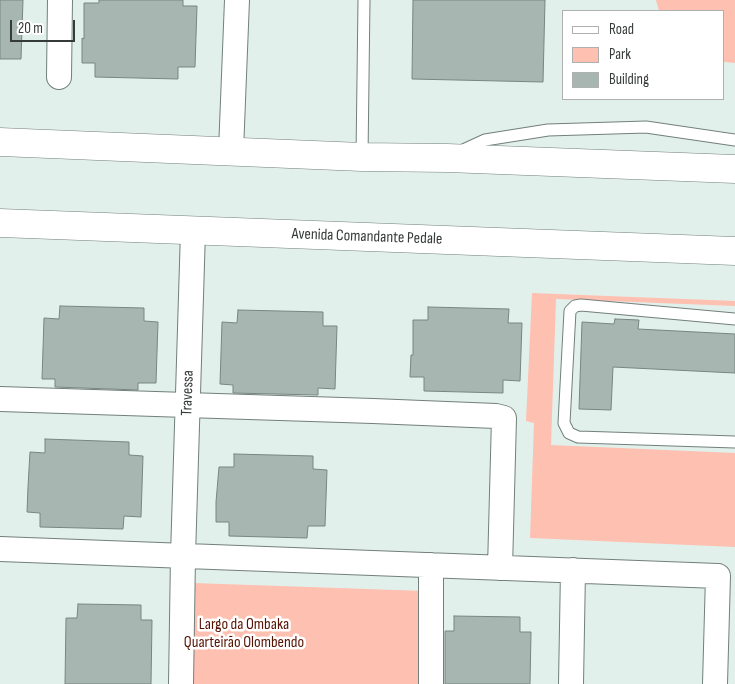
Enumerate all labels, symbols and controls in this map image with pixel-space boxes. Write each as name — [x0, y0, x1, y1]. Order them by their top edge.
scale bar — [12, 10, 78, 42]
legend — [562, 10, 725, 100]
text: 20 m — [18, 19, 43, 38]
text: Road — [609, 20, 634, 39]
text: Park — [609, 45, 631, 64]
text: Building — [609, 70, 649, 89]
street label: Avenida Comandante Pedale — [291, 225, 443, 249]
street label: Travessa — [178, 370, 198, 416]
park label: Largo da Ombaka Quarteirão Olombendo — [184, 615, 304, 653]

